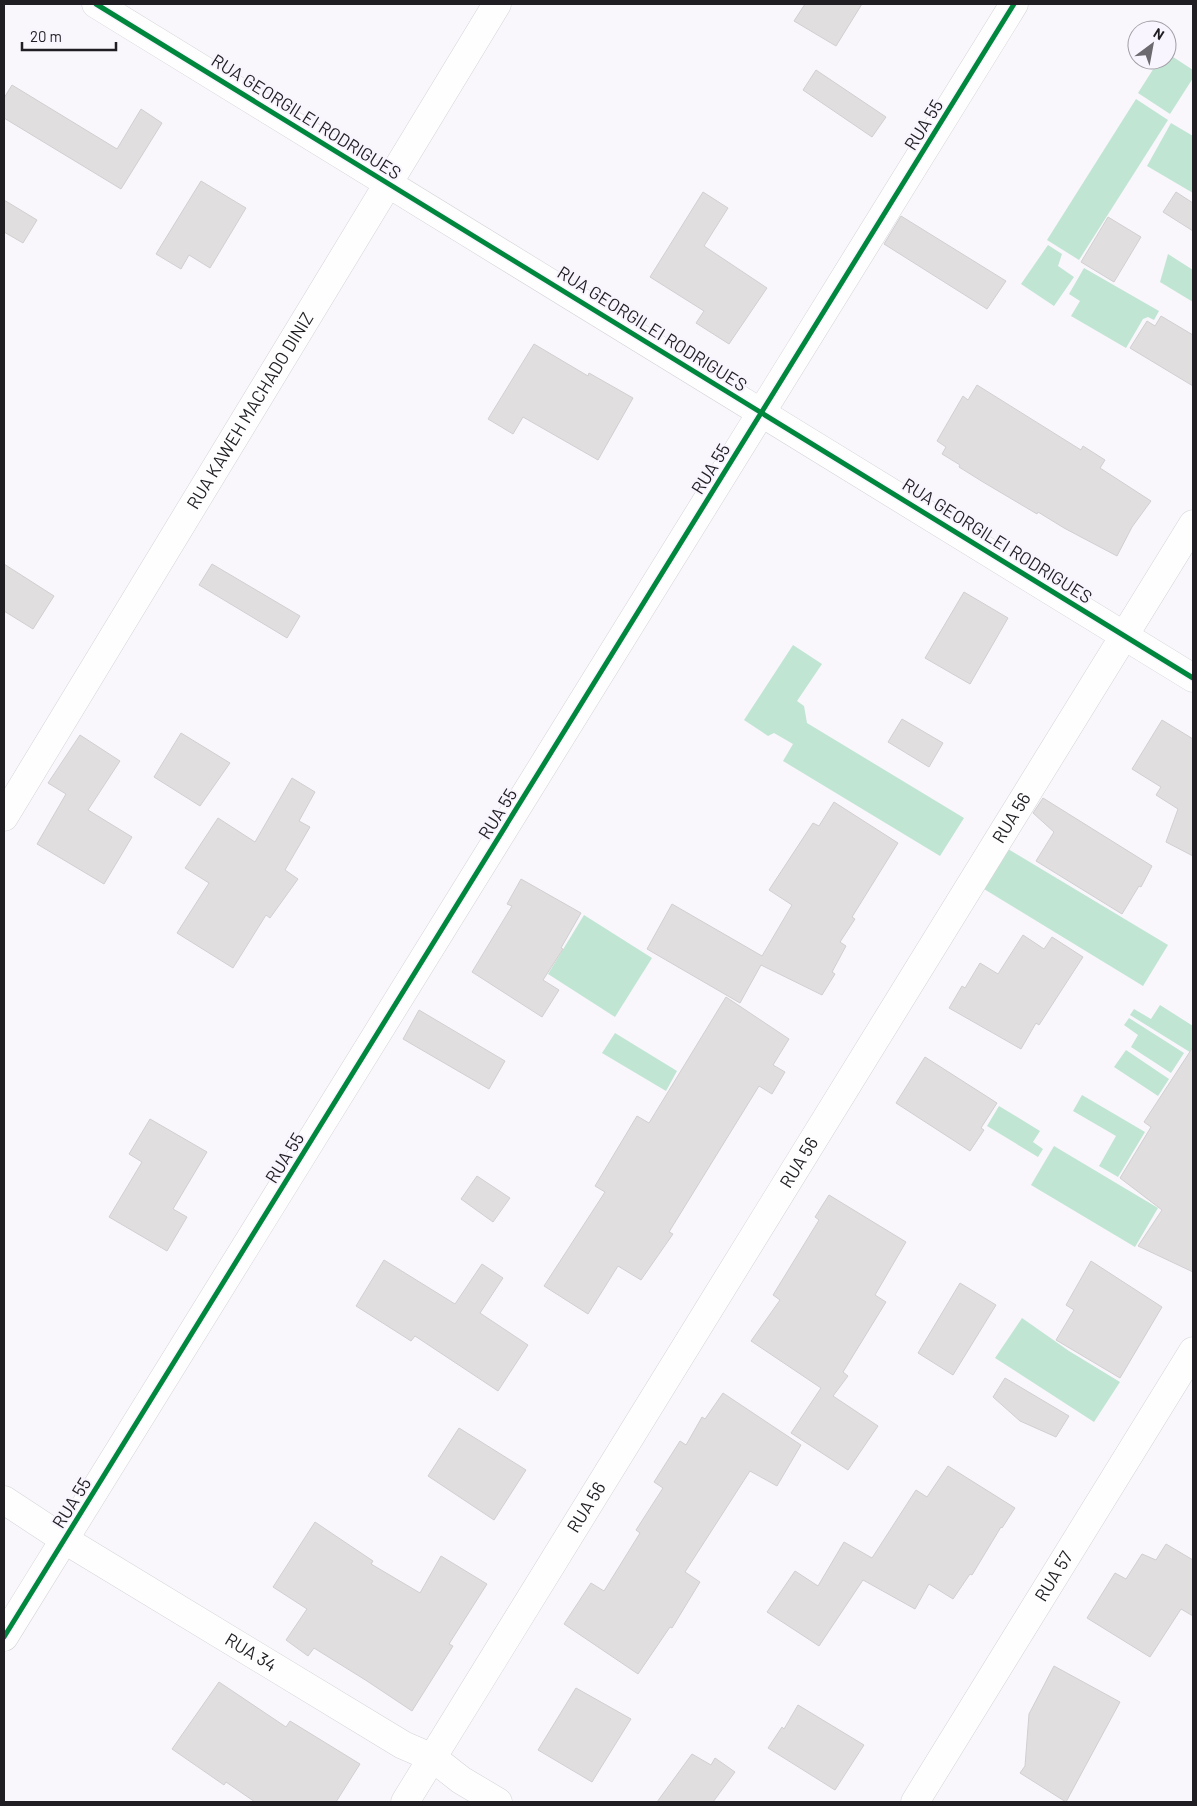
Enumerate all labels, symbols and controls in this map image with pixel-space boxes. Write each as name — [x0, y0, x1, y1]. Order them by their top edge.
scale bar — [22, 20, 116, 52]
north arrow — [1127, 20, 1177, 70]
text: N — [1151, 24, 1168, 43]
text: 20 m — [30, 27, 62, 45]
street label: RUA GEORGILEI RODRIGUES — [208, 49, 405, 184]
street label: RUA 55 — [899, 95, 947, 154]
street label: RUA GEORGILEI RODRIGUES — [554, 261, 751, 396]
street label: RUA KAWEH MACHADO DINIZ — [181, 308, 318, 513]
street label: RUA 55 — [686, 439, 734, 498]
street label: RUA GEORGILEI RODRIGUES — [899, 473, 1096, 608]
street label: RUA 55 — [473, 784, 521, 843]
street label: RUA 56 — [987, 788, 1035, 847]
street label: RUA 55 — [260, 1128, 308, 1187]
street label: RUA 56 — [774, 1133, 822, 1192]
street label: RUA 55 — [47, 1473, 95, 1532]
street label: RUA 56 — [562, 1477, 610, 1536]
street label: RUA 57 — [1029, 1546, 1077, 1605]
street label: RUA 34 — [221, 1628, 281, 1676]

